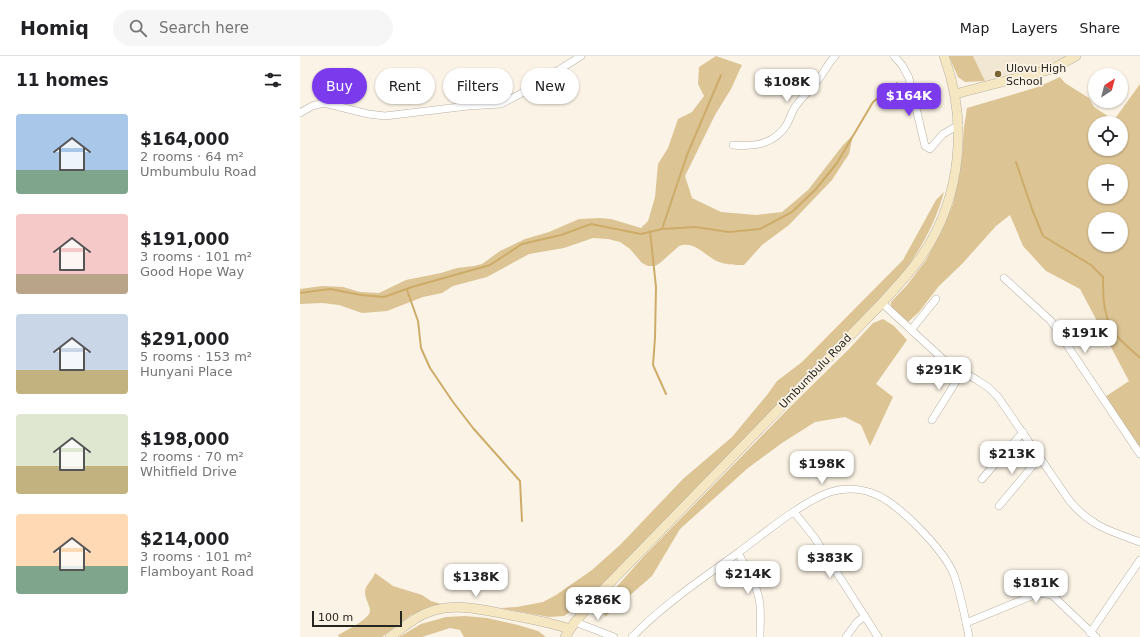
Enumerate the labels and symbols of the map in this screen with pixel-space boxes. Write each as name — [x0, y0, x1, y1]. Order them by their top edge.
place label: Ulovu High School — [1006, 62, 1066, 88]
north arrow — [1088, 68, 1128, 108]
pin: $108K — [759, 69, 815, 103]
marker: Ulovu High School — [993, 69, 1003, 79]
pin: $164K — [881, 83, 937, 117]
pin: $191K — [1057, 320, 1113, 354]
street label: Umbumbulu Road — [776, 331, 854, 411]
pin: $291K — [911, 357, 967, 391]
pin: $213K — [984, 441, 1040, 475]
pin: $198K — [794, 451, 850, 485]
pin: $383K — [802, 545, 858, 579]
pin: $214K — [720, 561, 776, 595]
pin: $138K — [448, 564, 504, 598]
pin: $181K — [1008, 570, 1064, 604]
pin: $286K — [570, 587, 626, 621]
scale bar — [312, 609, 402, 628]

